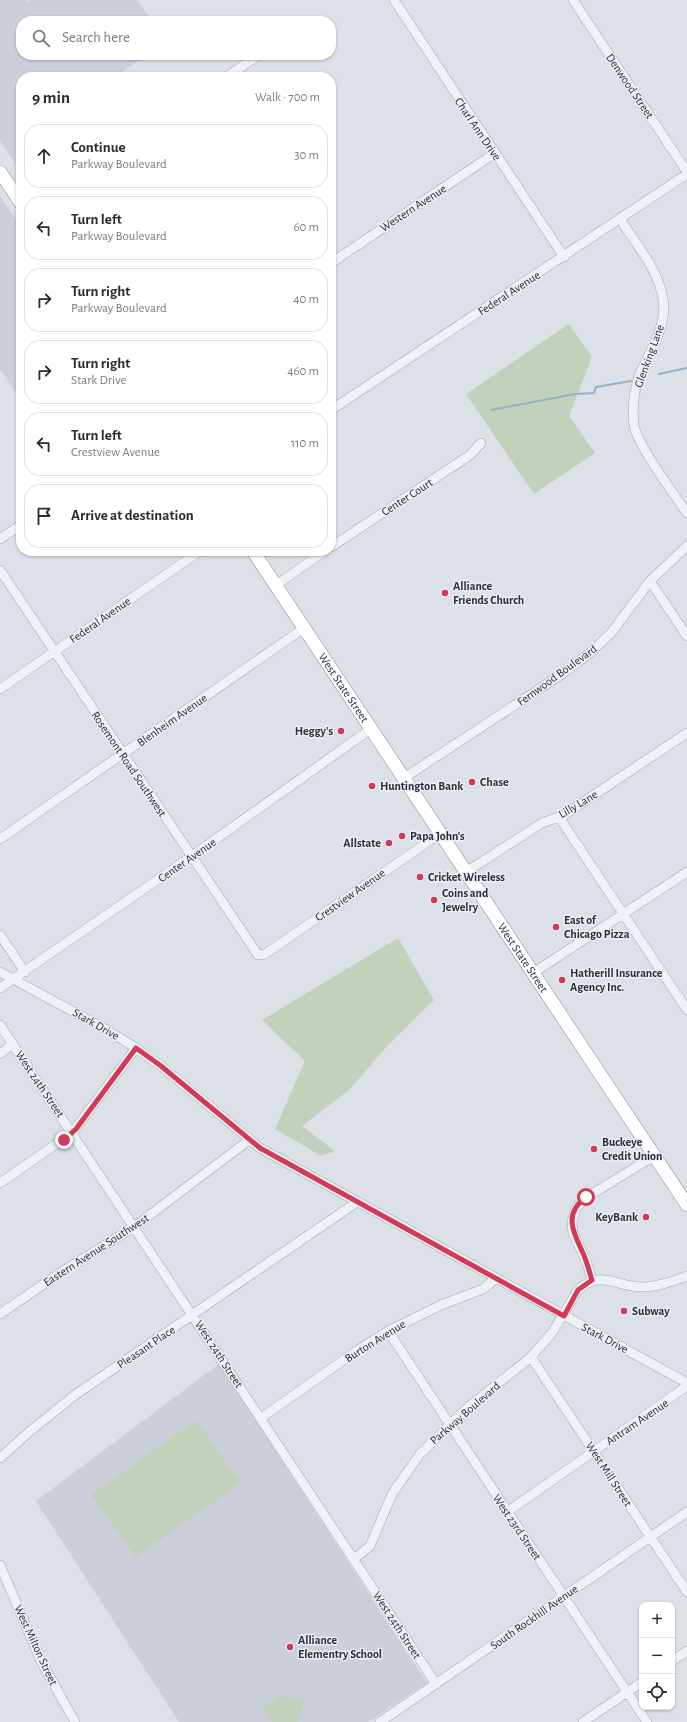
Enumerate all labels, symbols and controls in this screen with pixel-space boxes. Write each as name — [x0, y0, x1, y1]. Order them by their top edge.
search box — [16, 16, 336, 60]
icon: search — [30, 27, 52, 49]
text: Search here — [62, 30, 130, 45]
street label: Denwood Street — [604, 51, 656, 121]
text: 9 min — [32, 89, 70, 106]
text: Walk · 700 m — [255, 91, 320, 104]
street label: Charl Ann Drive — [453, 95, 503, 163]
text: Continue — [71, 140, 126, 155]
icon: ahead — [33, 145, 55, 167]
text: 30 m — [294, 149, 319, 162]
text: Parkway Boulevard — [71, 158, 167, 171]
street label: Western Avenue — [378, 182, 448, 234]
text: Turn left — [71, 212, 122, 227]
icon: left — [33, 217, 55, 239]
text: 60 m — [293, 221, 319, 234]
text: Parkway Boulevard — [71, 230, 167, 243]
street label: Federal Avenue — [476, 269, 542, 317]
text: Turn right — [71, 284, 130, 299]
icon: right — [33, 289, 55, 311]
text: 40 m — [293, 293, 319, 306]
text: Parkway Boulevard — [71, 302, 167, 315]
street label: Glenking Lane — [632, 323, 666, 389]
text: Turn right — [71, 356, 130, 371]
icon: right — [33, 361, 55, 383]
text: 460 m — [287, 365, 319, 378]
text: Stark Drive — [71, 374, 126, 387]
text: Turn left — [71, 428, 122, 443]
icon: left — [33, 433, 55, 455]
text: 110 m — [291, 437, 319, 450]
text: Crestview Avenue — [71, 446, 160, 459]
street label: Center Court — [379, 476, 435, 518]
icon: arrive — [33, 505, 55, 527]
text: Arrive at destination — [71, 508, 194, 523]
place label: Alliance Friends Church — [453, 580, 524, 606]
marker: Alliance Friends Church — [440, 588, 450, 598]
street label: Federal Avenue — [67, 595, 133, 645]
street label: Fernwood Boulevard — [515, 642, 599, 708]
street label: West State Street — [316, 651, 371, 725]
street label: Blenheim Avenue — [135, 691, 209, 749]
street label: Rosemont Road Southwest — [89, 709, 169, 819]
place label: Heggy's — [295, 725, 333, 738]
marker: Heggy's — [336, 726, 346, 736]
place label: Chase — [480, 776, 509, 788]
marker: Chase — [467, 777, 477, 787]
place label: Huntington Bank — [380, 780, 463, 792]
marker: Huntington Bank — [367, 781, 377, 791]
street label: Lilly Lane — [556, 788, 600, 821]
place label: Papa John's — [410, 830, 465, 842]
marker: Papa John's — [397, 831, 407, 841]
street label: Center Avenue — [156, 836, 218, 884]
place label: Allstate — [343, 837, 381, 849]
marker: Allstate — [384, 838, 394, 848]
street label: Crestview Avenue — [313, 867, 387, 923]
place label: Cricket Wireless — [428, 871, 505, 883]
marker: Cricket Wireless — [415, 872, 425, 882]
place label: Coins and Jewelry — [442, 887, 489, 914]
marker: Coins and Jewelry — [429, 895, 439, 905]
place label: East of Chicago Pizza — [564, 914, 630, 940]
street label: West State Street — [496, 921, 550, 995]
marker: East of Chicago Pizza — [551, 922, 561, 932]
place label: Hatherill Insurance Agency Inc. — [570, 967, 663, 994]
marker: Hatherill Insurance Agency Inc. — [557, 975, 567, 985]
street label: Stark Drive — [71, 1006, 121, 1042]
street label: West 24th Street — [13, 1049, 67, 1120]
route end — [55, 1131, 73, 1149]
place label: Buckeye Credit Union — [602, 1136, 662, 1162]
marker: Buckeye Credit Union — [589, 1144, 599, 1154]
route start — [577, 1188, 595, 1206]
street label: Eastern Avenue Southwest — [41, 1211, 151, 1288]
place label: KeyBank — [595, 1211, 638, 1224]
marker: KeyBank — [641, 1212, 651, 1222]
place label: Subway — [632, 1305, 670, 1318]
marker: Subway — [619, 1306, 629, 1316]
street label: West 24th Street — [193, 1318, 245, 1390]
street label: Burton Avenue — [343, 1318, 407, 1364]
street label: Stark Drive — [580, 1321, 630, 1355]
street label: Pleasant Place — [115, 1323, 177, 1371]
street label: Parkway Boulevard — [428, 1379, 503, 1447]
street label: Antram Avenue — [604, 1397, 670, 1447]
street label: West Mill Street — [584, 1439, 634, 1509]
street label: West 23rd Street — [491, 1492, 544, 1562]
street label: South Rockhill Avenue — [488, 1582, 580, 1652]
street label: West 24th Street — [371, 1589, 423, 1661]
map controls — [639, 1602, 675, 1710]
button: + — [639, 1602, 675, 1638]
street label: West Milton Street — [12, 1603, 60, 1687]
place label: Alliance Elementry School — [298, 1634, 382, 1661]
button: − — [639, 1638, 675, 1674]
marker: Alliance Elementry School — [285, 1642, 295, 1652]
button: locate — [639, 1674, 675, 1710]

